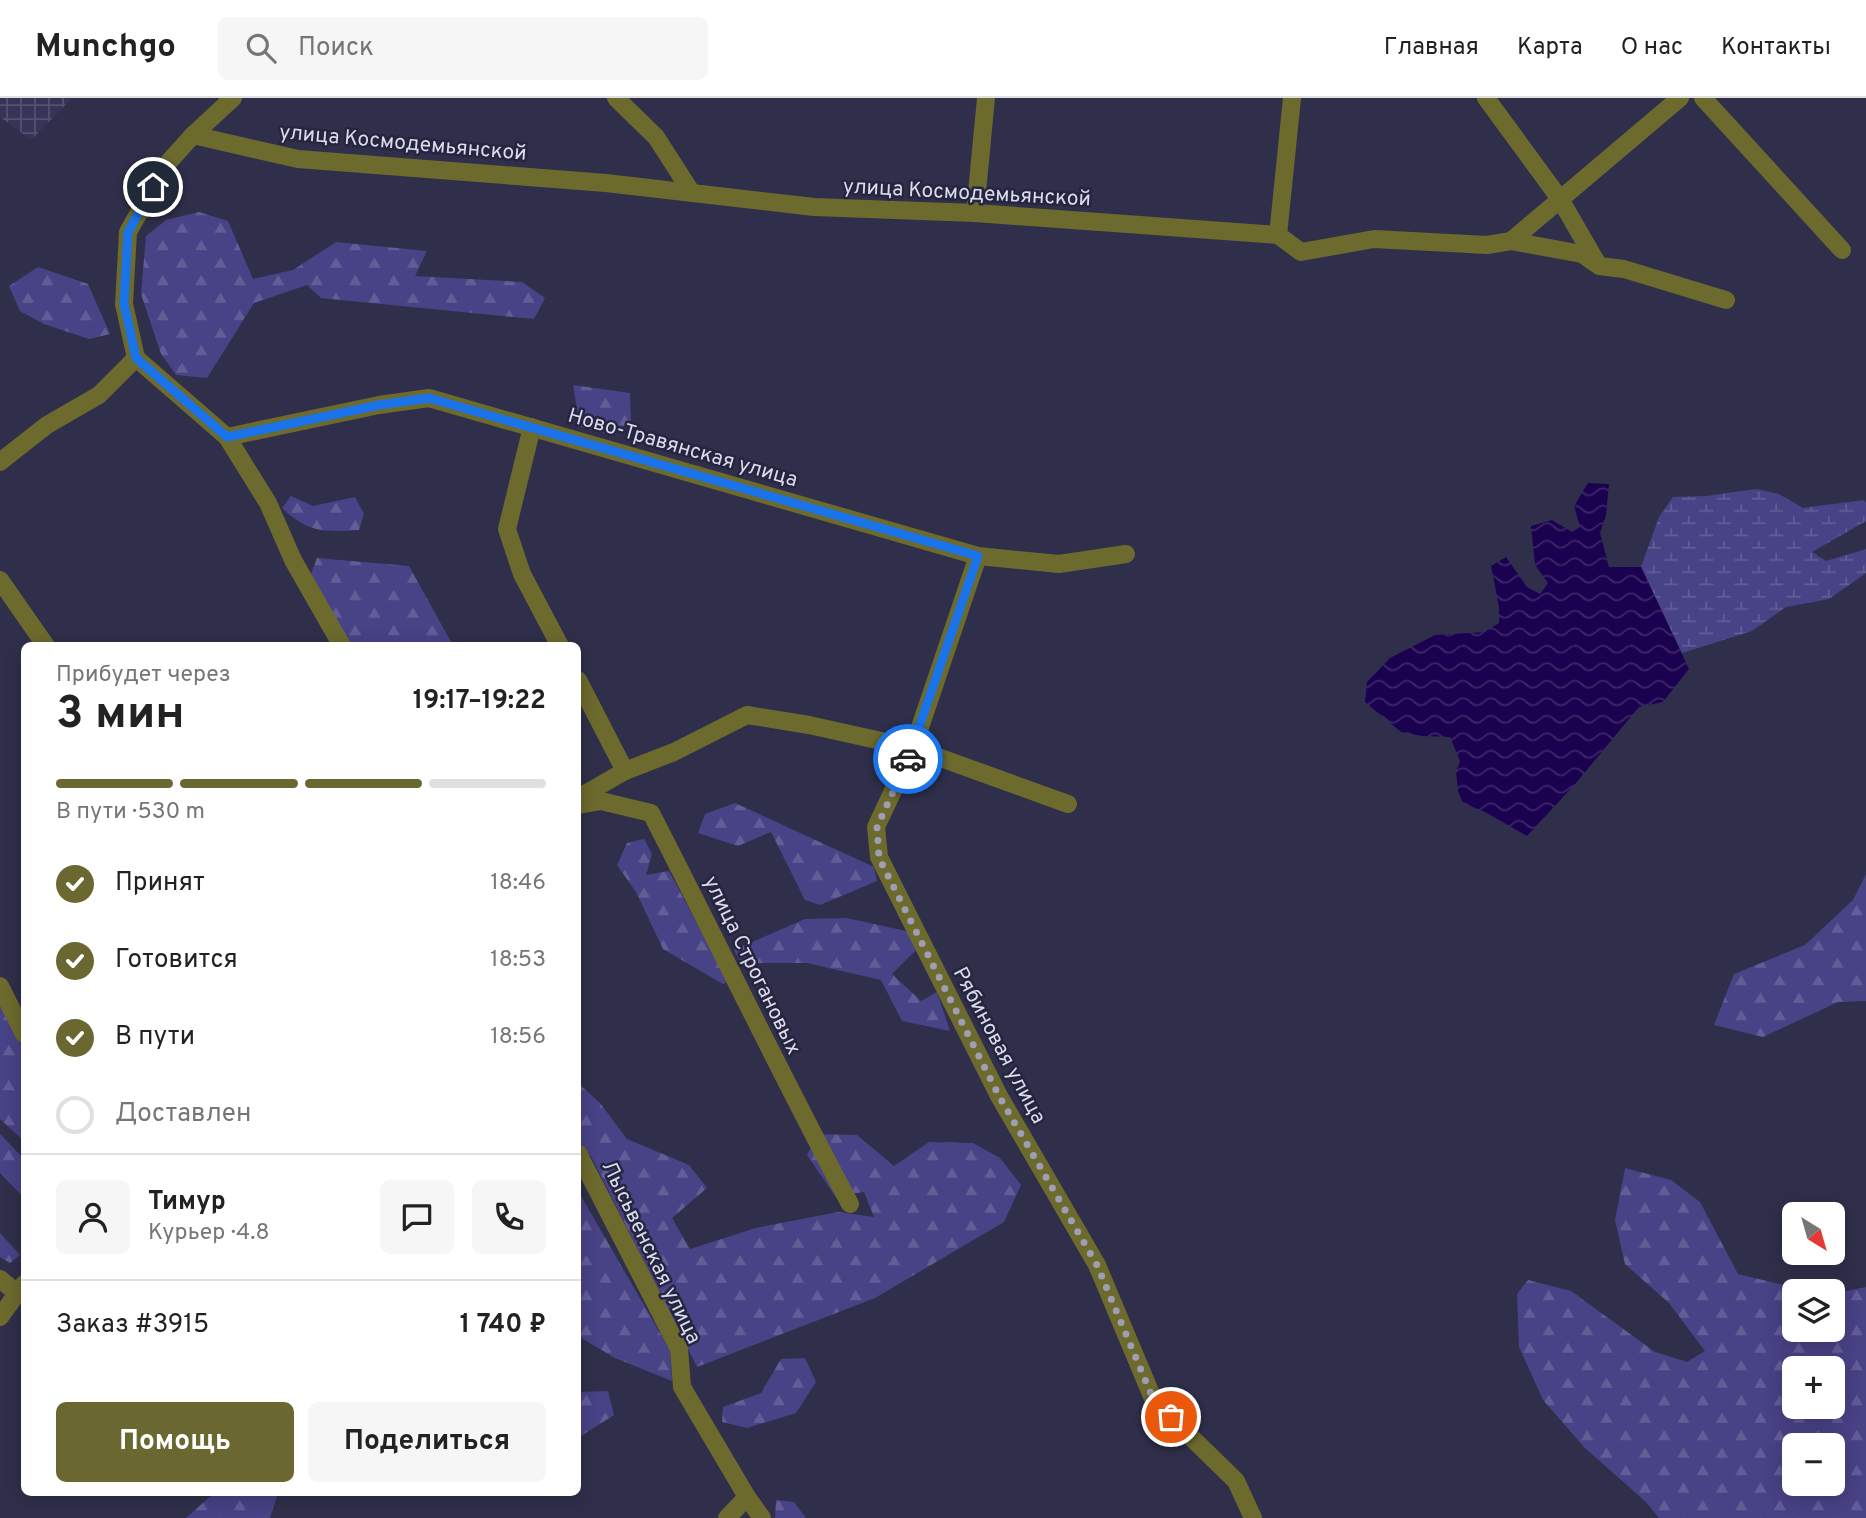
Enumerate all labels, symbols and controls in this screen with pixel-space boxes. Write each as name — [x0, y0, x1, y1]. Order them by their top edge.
search box — [218, 17, 708, 80]
text: Munchgo — [35, 27, 176, 69]
icon: search — [242, 29, 280, 67]
text: Поиск — [298, 32, 374, 65]
text: Главная — [1384, 33, 1479, 63]
text: Карта — [1517, 33, 1583, 63]
text: О нас — [1621, 33, 1683, 63]
text: Контакты — [1721, 33, 1831, 63]
street label: улица Космодемьянской — [278, 119, 528, 168]
pin — [123, 157, 183, 217]
icon: home — [134, 168, 172, 206]
street label: улица Космодемьянской — [842, 174, 1092, 213]
street label: Ново-Травянская улица — [565, 403, 801, 494]
text: Прибудет через — [56, 661, 231, 690]
text: 19:17–19:22 — [413, 685, 546, 718]
text: 3 мин — [56, 686, 185, 745]
courier — [873, 724, 943, 794]
icon: car — [889, 740, 927, 778]
text: В пути · 530 m — [56, 798, 205, 827]
icon: check — [56, 865, 94, 903]
text: Принят — [115, 867, 205, 900]
text: 18:46 — [490, 869, 546, 898]
street label: улица Строгановых — [697, 872, 807, 1060]
icon: check — [56, 942, 94, 980]
text: Готовится — [115, 944, 238, 977]
text: 18:53 — [490, 946, 546, 975]
street label: Рябиновая улица — [946, 963, 1051, 1129]
icon: check — [56, 1019, 94, 1057]
text: В пути — [115, 1021, 195, 1054]
text: 18:56 — [490, 1023, 546, 1052]
text: Доставлен — [115, 1098, 251, 1131]
street label: Лысьвенская улица — [595, 1157, 707, 1349]
button: person — [56, 1180, 130, 1254]
button: chat — [380, 1180, 454, 1254]
button: phone — [472, 1180, 546, 1254]
text: Тимур — [148, 1186, 226, 1219]
north arrow — [1782, 1202, 1844, 1265]
map controls — [1782, 1202, 1845, 1496]
text: Курьер · 4.8 — [148, 1219, 270, 1248]
button: layers — [1782, 1279, 1845, 1342]
text: Заказ #3915 — [56, 1309, 209, 1342]
text: 1 740 ₽ — [460, 1309, 546, 1342]
button: + — [1782, 1356, 1845, 1419]
pin — [1141, 1387, 1201, 1447]
icon: bag — [1152, 1398, 1190, 1436]
button: Помощь — [56, 1402, 294, 1482]
button: Поделиться — [308, 1402, 546, 1482]
button: − — [1782, 1433, 1845, 1496]

